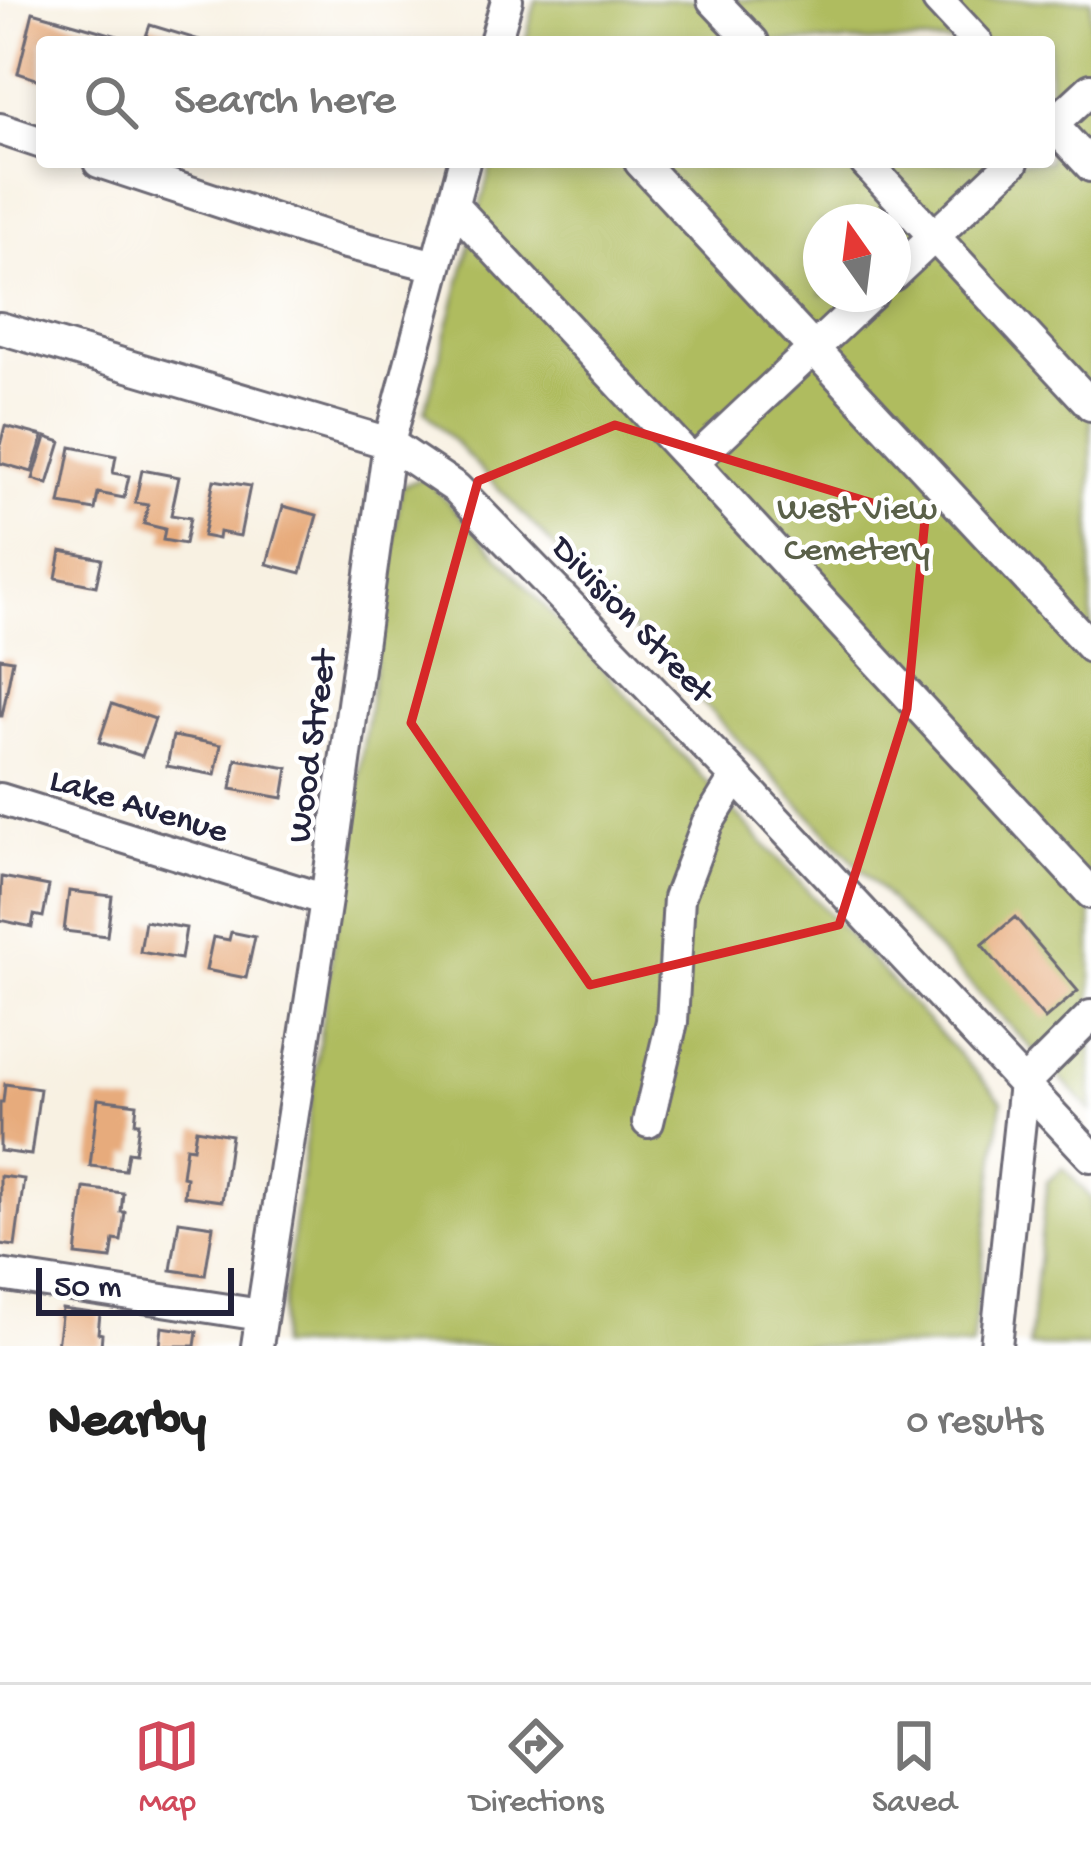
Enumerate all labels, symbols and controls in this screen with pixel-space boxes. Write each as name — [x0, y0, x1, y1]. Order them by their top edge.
search box — [36, 36, 1055, 168]
icon: search — [78, 69, 144, 135]
text: Search here — [174, 76, 396, 129]
north arrow — [803, 204, 911, 312]
park label: West View Cemetery — [777, 490, 937, 574]
street label: Division Street — [538, 527, 723, 717]
street label: Wood Street — [280, 645, 350, 846]
street label: Lake Avenue — [44, 761, 233, 856]
scale bar — [36, 1262, 234, 1315]
text: 50 m — [54, 1270, 121, 1308]
text: Nearby — [48, 1394, 206, 1454]
text: 0 results — [906, 1401, 1043, 1447]
tab: Map — [134, 1713, 200, 1823]
tab: Directions — [469, 1713, 603, 1823]
tab: Saved — [872, 1713, 957, 1823]

